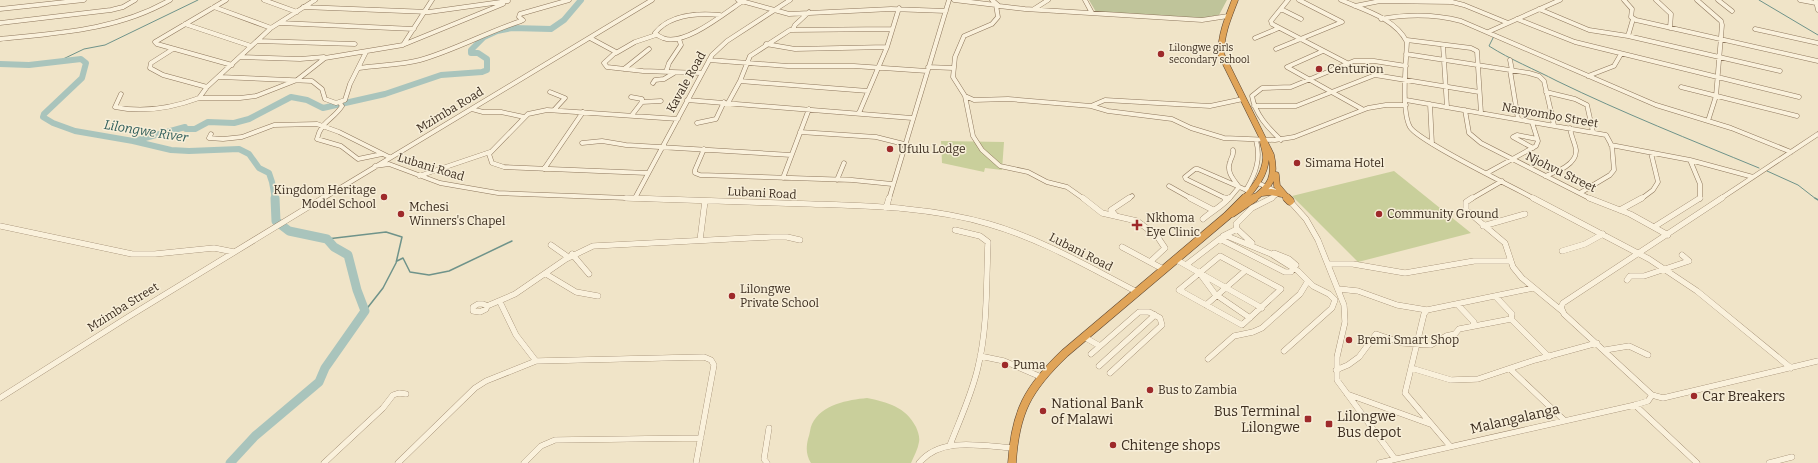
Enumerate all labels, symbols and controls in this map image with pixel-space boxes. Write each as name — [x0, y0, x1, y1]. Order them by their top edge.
place label: Lilongwe girls secondary school — [1169, 42, 1250, 66]
street label: Kavale Road — [664, 49, 708, 115]
marker: Lilongwe girls secondary school — [1156, 49, 1166, 59]
place label: Centurion — [1327, 62, 1384, 76]
marker: Centurion — [1314, 64, 1324, 74]
street label: Mzimba Road — [414, 85, 486, 135]
street label: Nanyombo Street — [1501, 100, 1600, 130]
water label: Lilongwe River — [103, 117, 190, 145]
place label: Ufulu Lodge — [898, 142, 966, 156]
marker: Ufulu Lodge — [885, 144, 895, 154]
street label: Njohvu Street — [1523, 149, 1599, 195]
street label: Lubani Road — [396, 150, 466, 184]
place label: Simama Hotel — [1305, 156, 1385, 170]
marker: Simama Hotel — [1292, 158, 1302, 168]
place label: Kingdom Heritage Model School — [274, 183, 377, 211]
street label: Lubani Road — [727, 184, 797, 202]
marker: Kingdom Heritage Model School — [379, 192, 389, 202]
place label: Mchesi Winners's Chapel — [409, 200, 506, 228]
place label: Community Ground — [1387, 207, 1499, 221]
marker: Mchesi Winners's Chapel — [396, 209, 406, 219]
marker: Community Ground — [1374, 209, 1384, 219]
place label: Nkhoma Eye Clinic — [1146, 211, 1200, 239]
marker: Nkhoma Eye Clinic — [1131, 219, 1143, 231]
street label: Lubani Road — [1047, 230, 1115, 274]
street label: Mzimba Street — [85, 279, 162, 334]
place label: Lilongwe Private School — [740, 282, 820, 310]
marker: Lilongwe Private School — [727, 291, 737, 301]
place label: Bremi Smart Shop — [1357, 333, 1459, 347]
marker: Bremi Smart Shop — [1344, 335, 1354, 345]
place label: Puma — [1013, 358, 1046, 372]
marker: Puma — [1000, 360, 1010, 370]
place label: Bus to Zambia — [1158, 383, 1237, 397]
marker: Bus to Zambia — [1145, 385, 1155, 395]
place label: Car Breakers — [1702, 388, 1785, 405]
marker: Car Breakers — [1689, 391, 1699, 401]
place label: National Bank of Malawi — [1051, 395, 1143, 428]
street label: Malangalanga — [1469, 400, 1562, 438]
place label: Bus Terminal Lilongwe — [1214, 403, 1300, 436]
marker: National Bank of Malawi — [1038, 406, 1048, 416]
place label: Lilongwe Bus depot — [1337, 408, 1401, 441]
marker: Bus Terminal Lilongwe — [1303, 414, 1313, 424]
marker: Lilongwe Bus depot — [1324, 419, 1334, 429]
place label: Chitenge shops — [1121, 437, 1221, 454]
marker: Chitenge shops — [1108, 440, 1118, 450]

